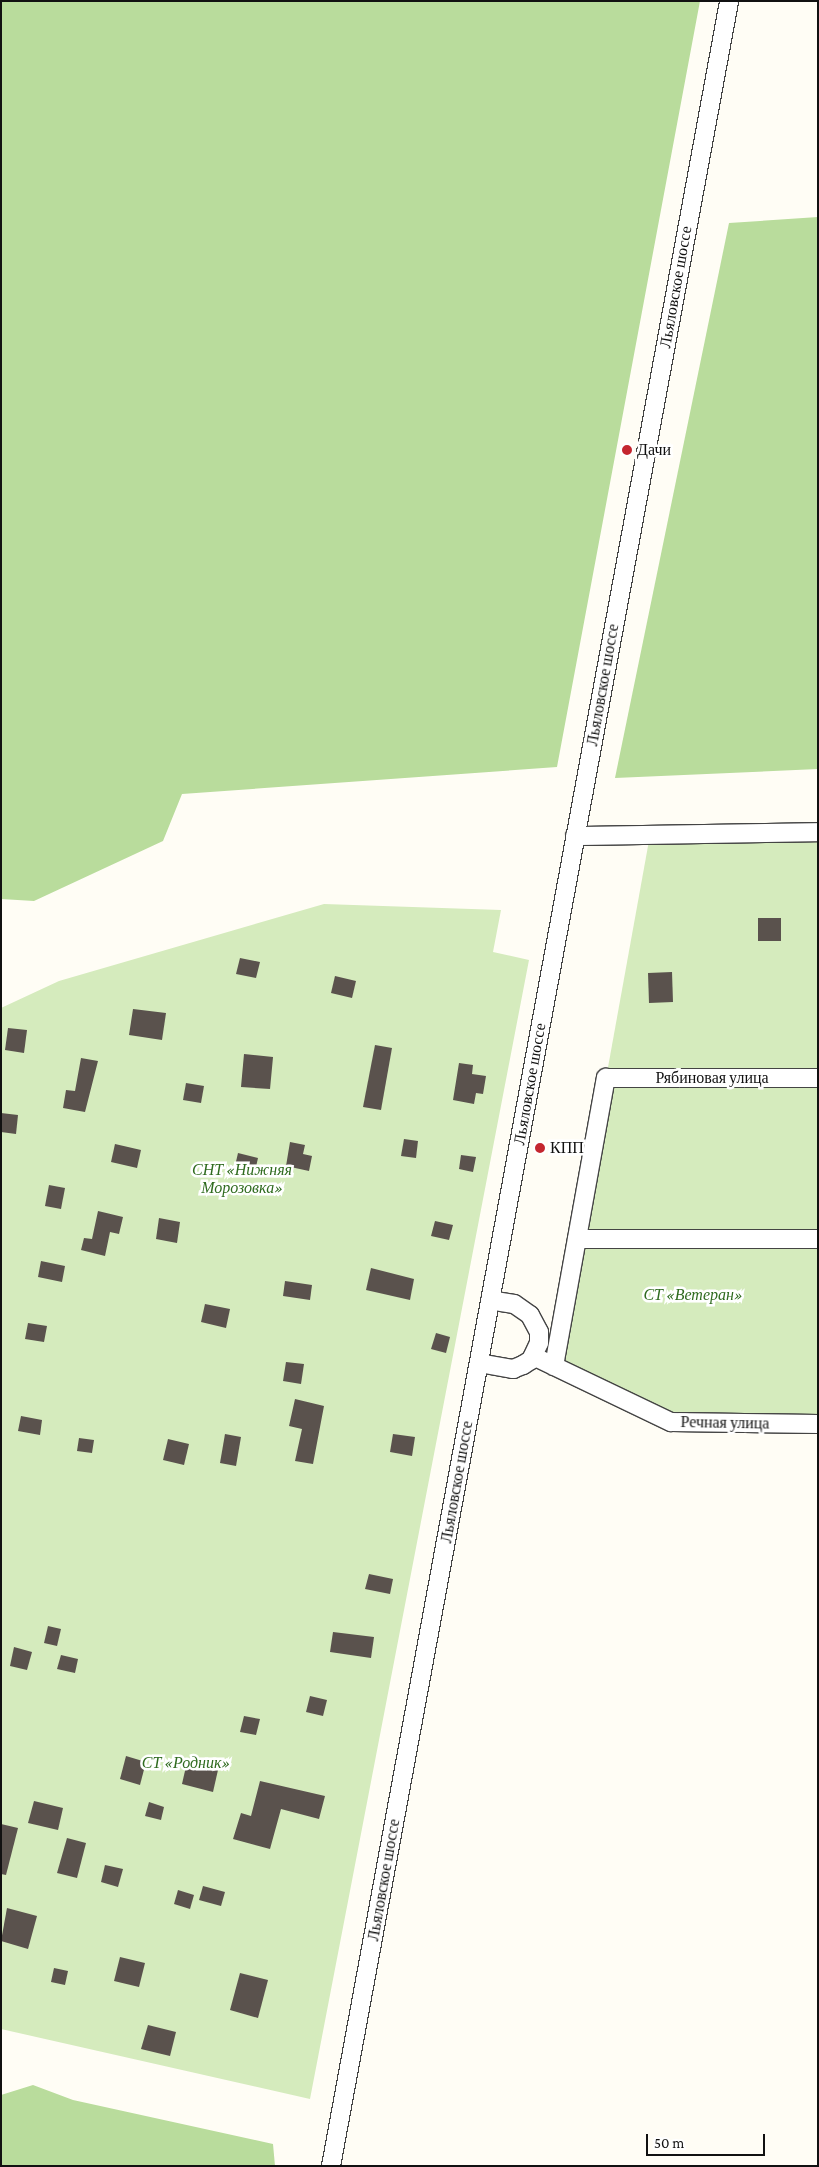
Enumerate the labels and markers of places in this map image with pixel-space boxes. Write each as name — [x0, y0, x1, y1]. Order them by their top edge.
place label: Дачи — [637, 440, 671, 460]
marker: Дачи — [621, 444, 633, 456]
place label: КПП — [550, 1138, 584, 1158]
marker: КПП — [534, 1142, 546, 1154]

